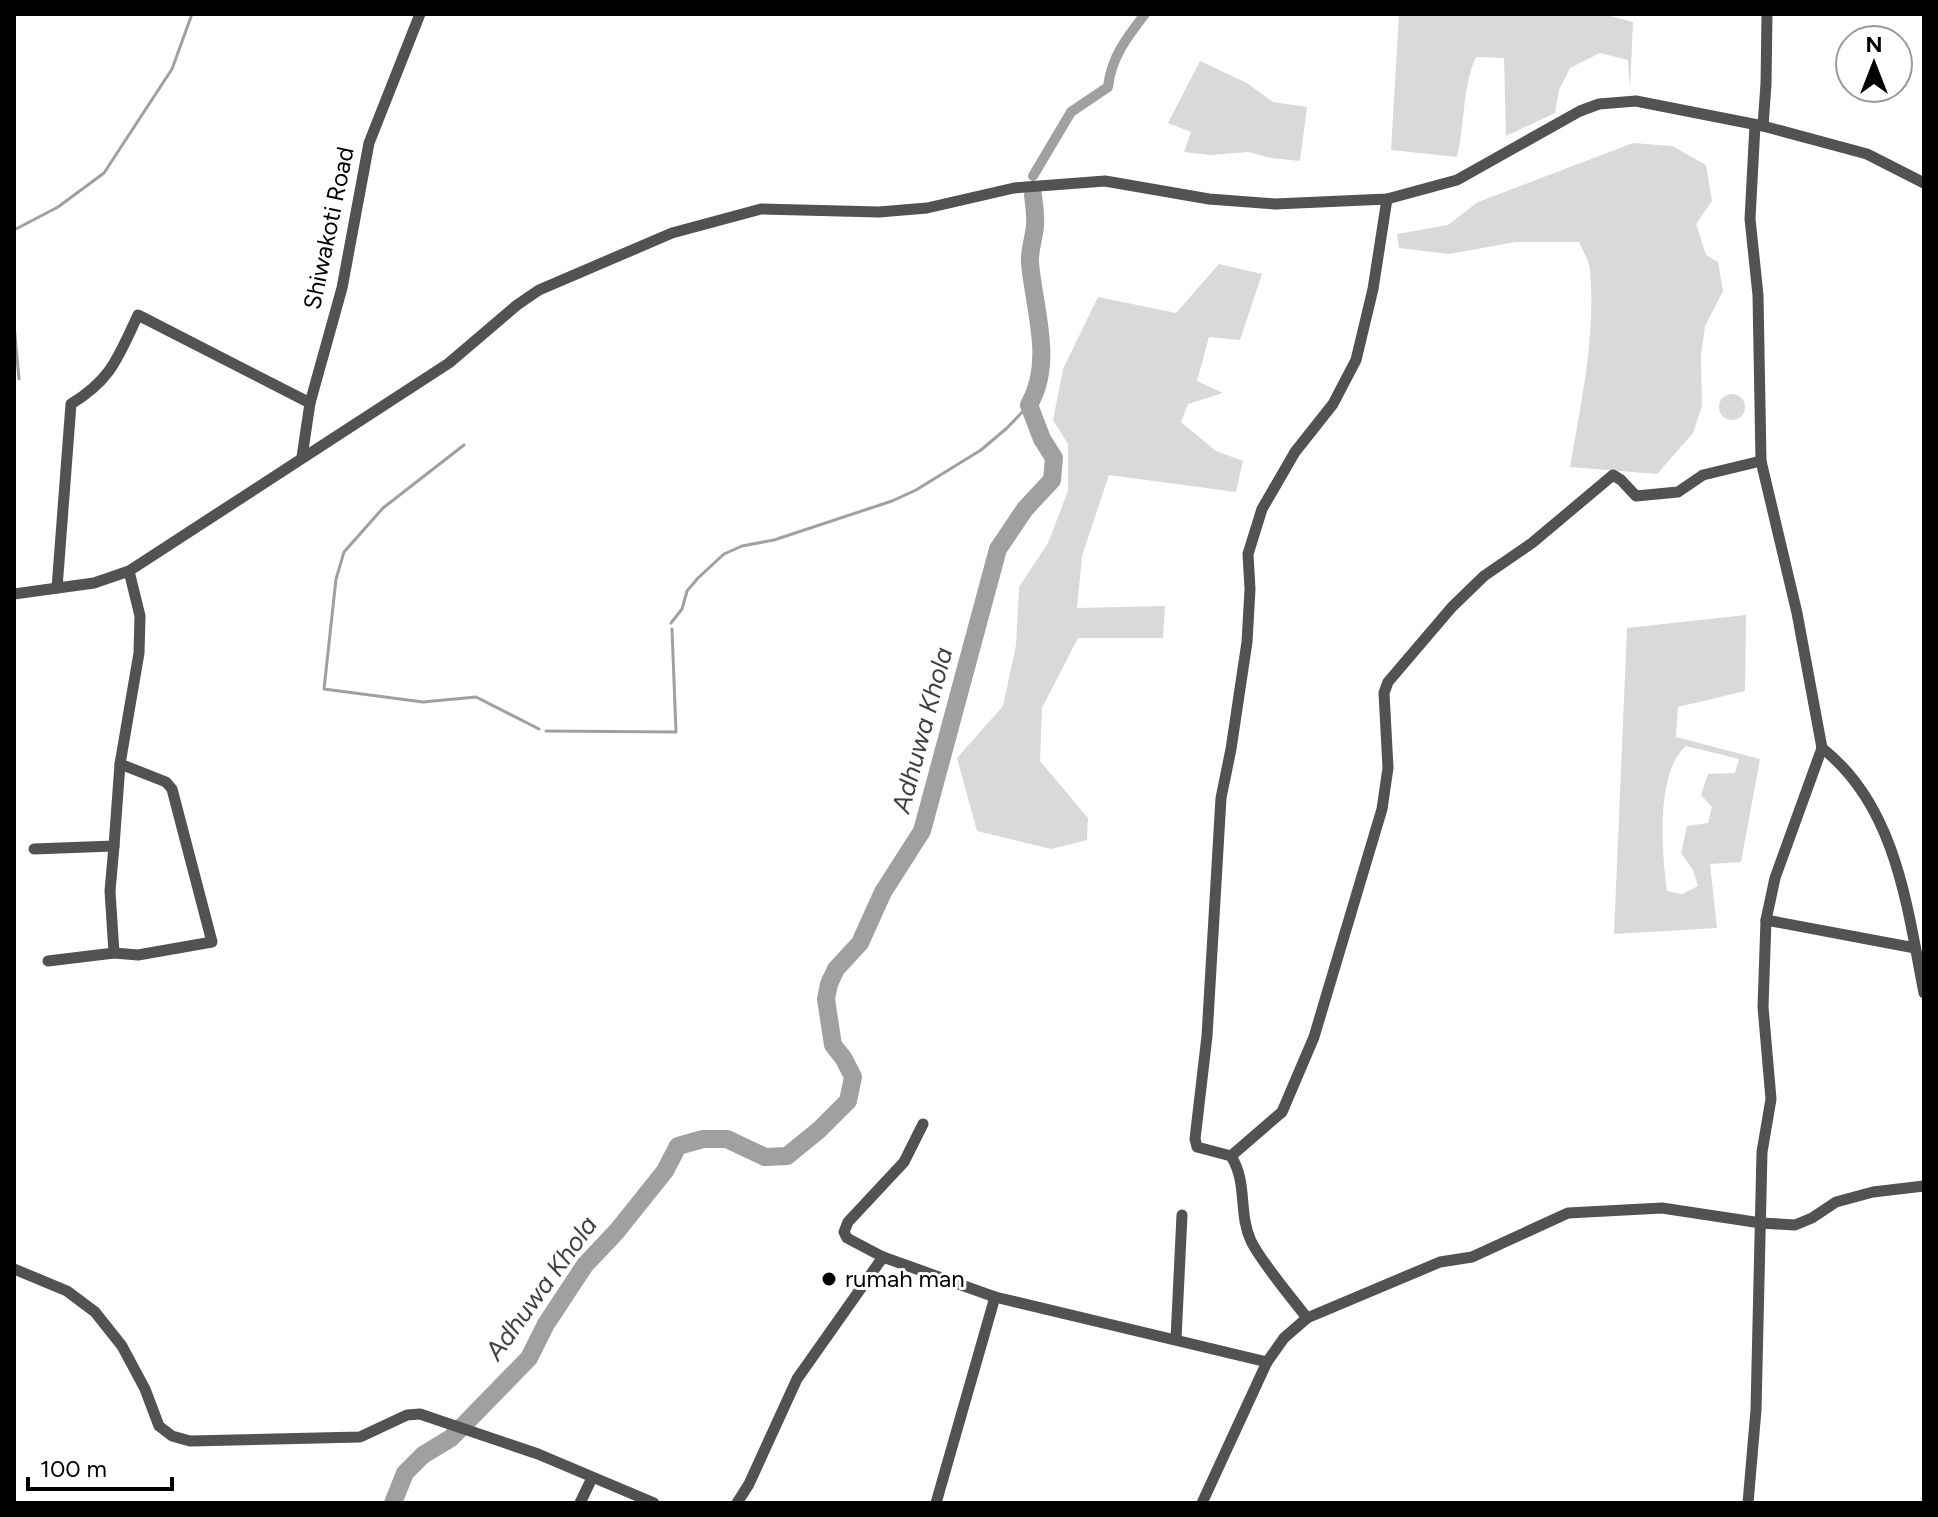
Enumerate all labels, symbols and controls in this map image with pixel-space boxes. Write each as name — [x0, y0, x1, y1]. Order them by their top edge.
north arrow — [1834, 24, 1914, 104]
text: N — [1865, 31, 1883, 58]
street label: Shiwakoti Road — [297, 144, 360, 312]
water label: Adhuwa Khola — [884, 644, 959, 817]
water label: Adhuwa Khola — [477, 1210, 604, 1367]
place label: rumah man — [845, 1264, 965, 1293]
marker: rumah man — [820, 1270, 838, 1288]
scale bar — [28, 1441, 172, 1491]
text: 100 m — [40, 1454, 107, 1483]

